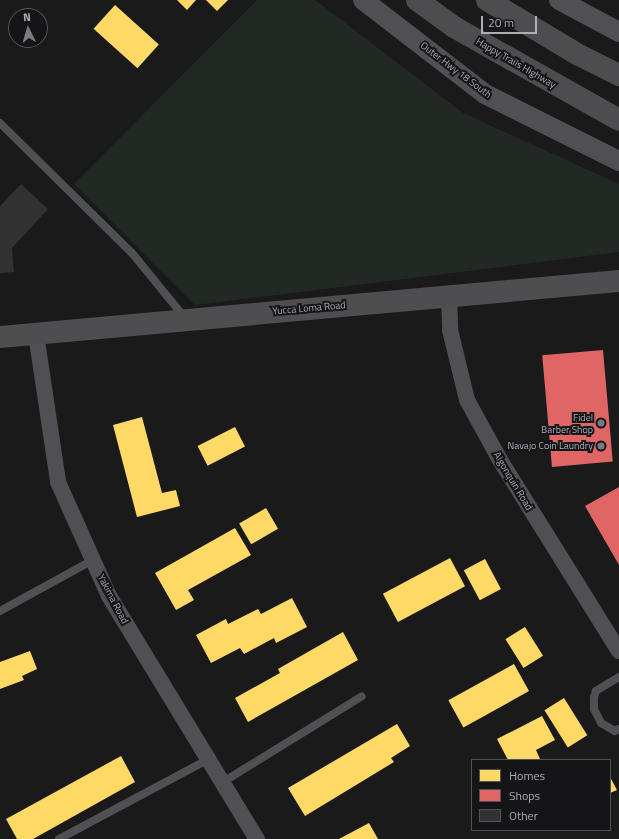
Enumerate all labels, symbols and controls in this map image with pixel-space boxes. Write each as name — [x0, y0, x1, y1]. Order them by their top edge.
north arrow — [8, 8, 48, 48]
scale bar — [483, 8, 539, 34]
text: N — [23, 9, 32, 25]
text: 20 m — [488, 13, 514, 32]
street label: Happy Trails Highway — [474, 35, 558, 91]
street label: Outer Hwy 18 South — [418, 39, 494, 101]
street label: Yucca Loma Road — [272, 299, 346, 317]
place label: Fidel Barber Shop — [541, 411, 593, 434]
marker: Fidel Barber Shop — [596, 418, 606, 428]
place label: Navajo Coin Laundry — [507, 440, 593, 452]
marker: Navajo Coin Laundry — [596, 441, 606, 451]
street label: Algonquin Road — [491, 450, 535, 512]
street label: Yakima Road — [95, 572, 131, 626]
legend — [471, 759, 611, 831]
text: Homes — [509, 766, 545, 785]
text: Shops — [509, 786, 540, 805]
text: Other — [509, 806, 538, 825]

